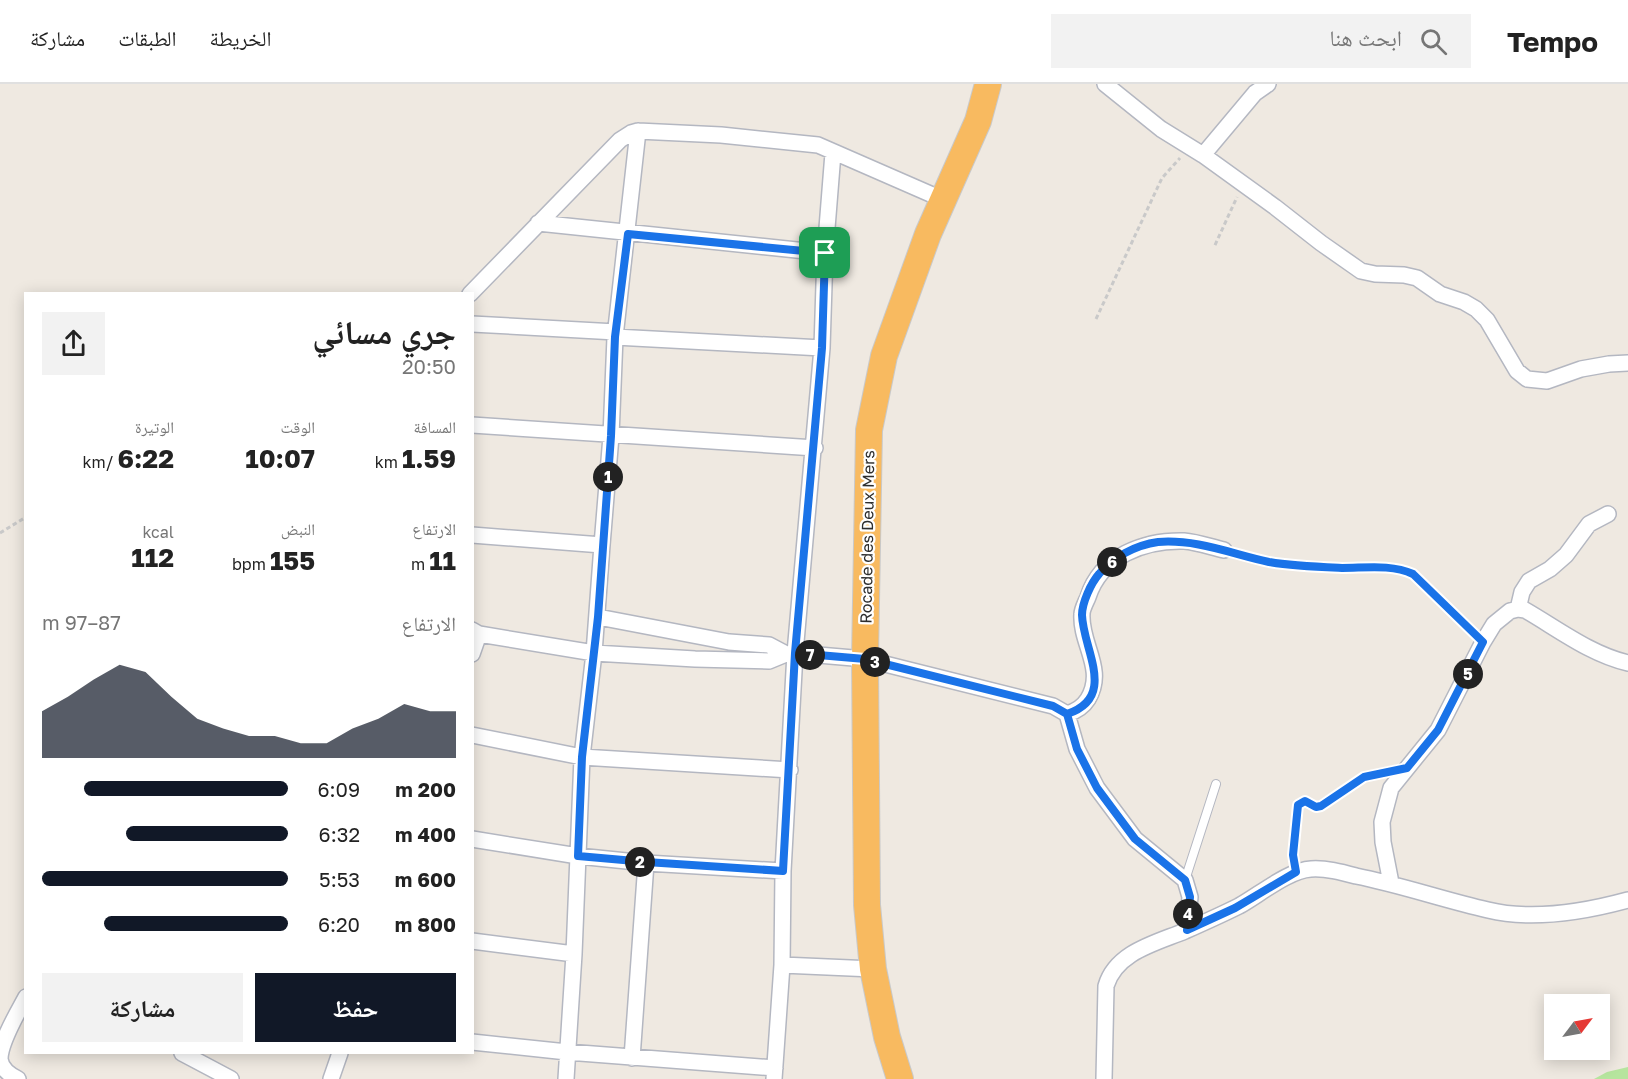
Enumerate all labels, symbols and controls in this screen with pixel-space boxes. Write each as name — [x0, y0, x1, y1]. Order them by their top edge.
search box — [1051, 14, 1471, 68]
text: ابحث هنا — [1329, 24, 1402, 51]
text: مشاركة — [30, 25, 85, 51]
text: الطبقات — [118, 25, 177, 51]
text: الخريطة — [210, 25, 271, 51]
icon: search — [1417, 25, 1450, 58]
text: Tempo — [1507, 25, 1598, 58]
pin — [799, 227, 850, 278]
icon: arrive — [808, 236, 841, 269]
button: share — [42, 312, 105, 375]
text: جري مسائي — [312, 312, 456, 351]
text: 20:50 — [402, 354, 456, 378]
text: الوتيرة — [135, 417, 174, 437]
text: الوقت — [281, 417, 315, 437]
text: المسافة — [414, 417, 456, 437]
text: 6:22 — [117, 443, 174, 474]
text: 10:07 — [245, 443, 315, 474]
text: 1.59 — [402, 443, 456, 474]
street label: Rocade des Deux Mers — [855, 450, 879, 624]
text: /km — [83, 452, 117, 472]
text: km — [375, 452, 402, 472]
pin: 1 — [593, 462, 623, 492]
text: 1 — [604, 467, 612, 487]
text: النبض — [281, 519, 315, 539]
text: الارتفاع — [412, 519, 456, 539]
text: kcal — [142, 522, 174, 542]
text: 112 — [131, 542, 174, 573]
text: 155 — [270, 545, 315, 576]
text: 11 — [429, 545, 456, 576]
pin: 6 — [1097, 547, 1127, 577]
text: 6 — [1107, 552, 1117, 572]
text: bpm — [232, 554, 270, 574]
text: m — [411, 554, 429, 574]
text: 87–97 m — [42, 610, 121, 634]
text: الارتفاع — [401, 611, 456, 635]
pin: 7 — [795, 640, 825, 670]
text: 7 — [806, 645, 814, 665]
pin: 3 — [860, 647, 890, 677]
text: 3 — [870, 652, 880, 672]
pin: 5 — [1453, 659, 1483, 689]
text: 5 — [1463, 664, 1473, 684]
text: 6:09 — [317, 777, 360, 801]
text: 200 m — [395, 777, 456, 801]
text: 6:32 — [319, 822, 360, 846]
text: 400 m — [395, 822, 456, 846]
pin: 2 — [625, 847, 655, 877]
text: 2 — [635, 852, 645, 872]
text: 5:53 — [319, 867, 360, 891]
text: 600 m — [395, 867, 456, 891]
pin: 4 — [1173, 899, 1203, 929]
text: 4 — [1183, 904, 1193, 924]
text: 6:20 — [318, 912, 360, 936]
text: 800 m — [395, 912, 456, 936]
button: مشاركة — [42, 973, 243, 1042]
button: حفظ — [255, 973, 456, 1042]
north arrow — [1544, 994, 1610, 1060]
map controls — [1544, 994, 1610, 1060]

